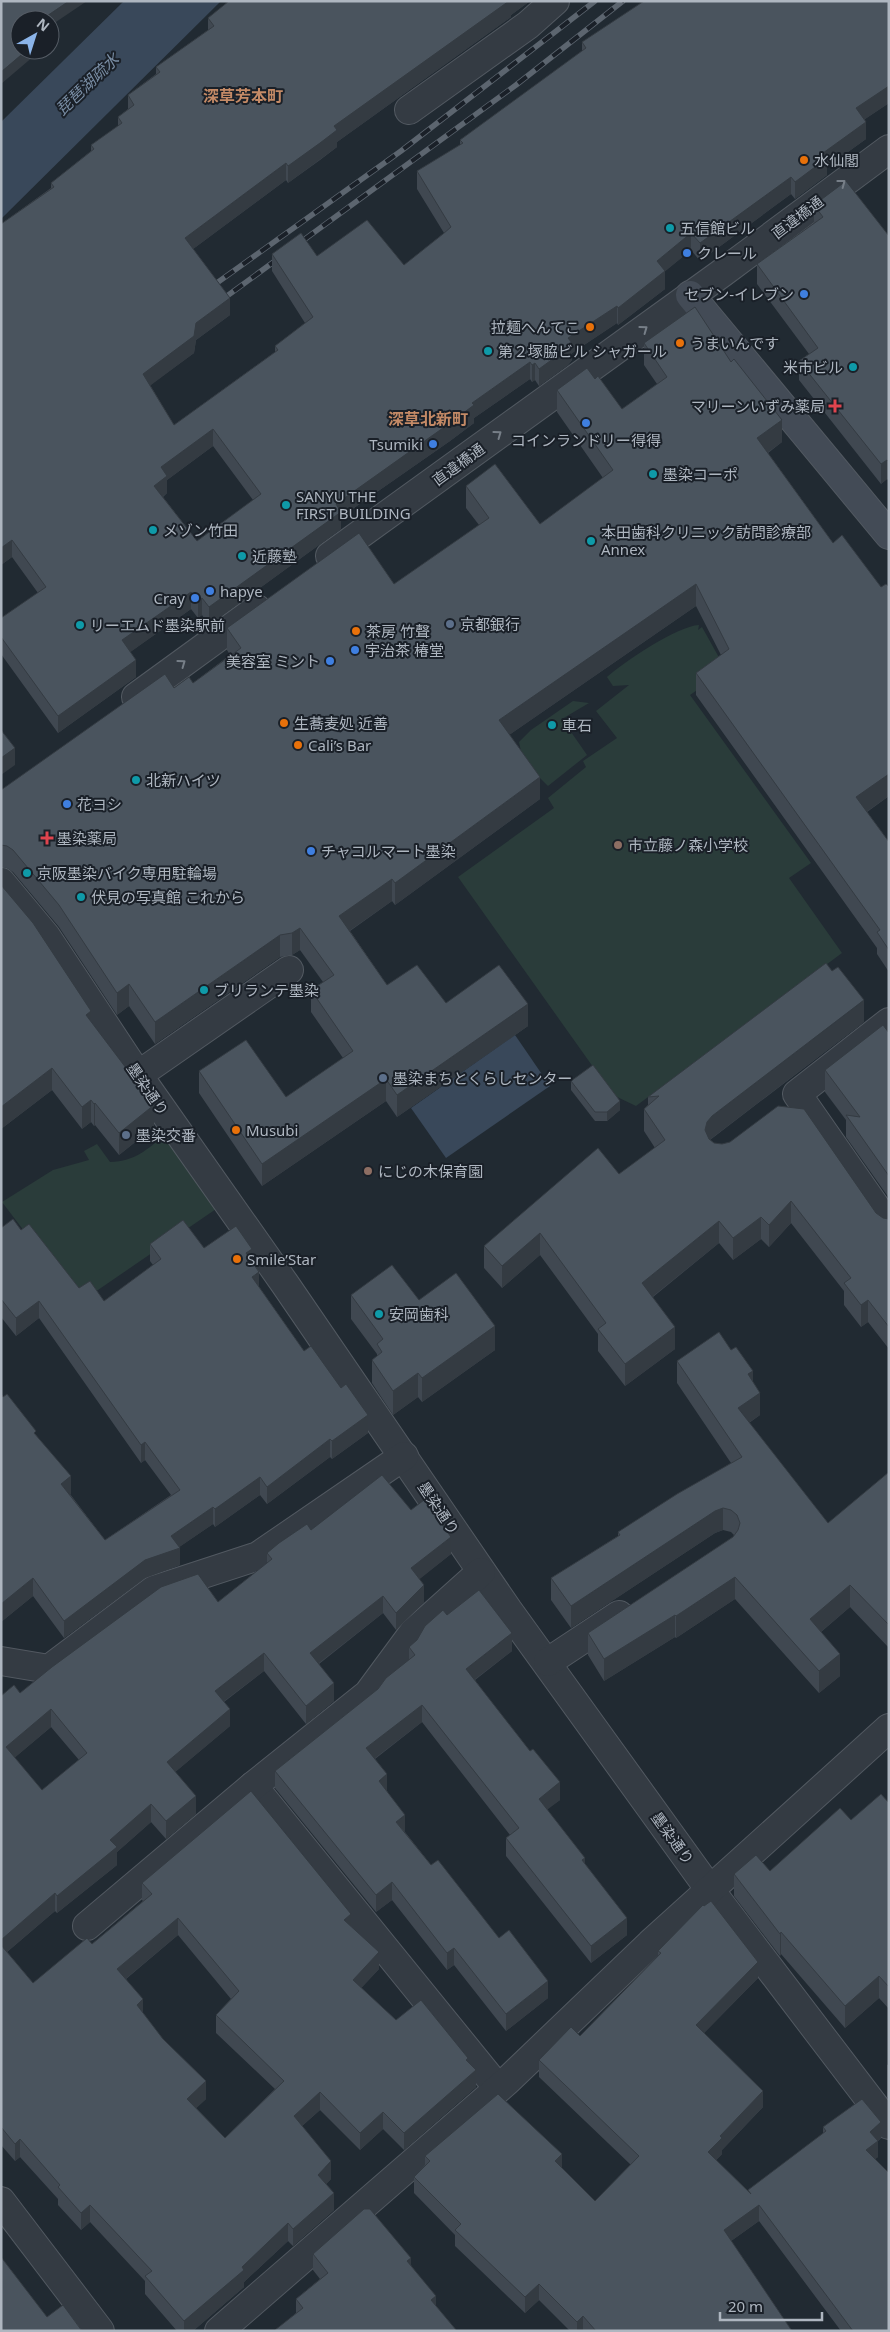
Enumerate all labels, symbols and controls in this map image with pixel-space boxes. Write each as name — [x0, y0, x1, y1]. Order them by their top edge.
north arrow — [10, 10, 60, 60]
text: N — [33, 14, 54, 35]
water label: 琵琶湖疏水 — [51, 47, 125, 120]
district label: 深草芳本町 — [203, 85, 283, 107]
place label: 水仙閣 — [814, 150, 859, 170]
marker: 水仙閣 — [798, 154, 810, 166]
one-way arrow — [836, 180, 846, 189]
street label: 直違橋通 — [767, 191, 827, 243]
place label: 五信館ビル — [680, 218, 755, 238]
marker: 五信館ビル — [664, 222, 676, 234]
place label: クレール — [697, 243, 757, 263]
marker: クレール — [681, 247, 693, 259]
place label: セブン-イレブン — [684, 284, 794, 304]
marker: セブン-イレブン — [798, 288, 810, 300]
place label: 拉麺へんてこ — [491, 317, 580, 337]
marker: 拉麺へんてこ — [584, 321, 596, 333]
one-way arrow — [638, 326, 648, 335]
place label: うまいんです — [690, 333, 779, 353]
marker: うまいんです — [674, 337, 686, 349]
place label: 第２塚脇ビル シャガール — [498, 341, 667, 361]
marker: 第２塚脇ビル シャガール — [482, 345, 494, 357]
place label: 米市ビル — [783, 357, 843, 377]
marker: 米市ビル — [847, 361, 859, 373]
place label: マリーンいずみ薬局 — [691, 396, 825, 416]
marker: マリーンいずみ薬局 — [829, 400, 841, 412]
district label: 深草北新町 — [388, 408, 468, 430]
marker: コインランドリー得得 — [580, 417, 592, 429]
place label: コインランドリー得得 — [511, 430, 661, 450]
one-way arrow — [493, 431, 502, 441]
place label: Tsumiki — [369, 434, 423, 454]
marker: Tsumiki — [427, 438, 439, 450]
street label: 直違橋通 — [428, 438, 488, 490]
place label: 墨染コーポ — [663, 464, 738, 484]
marker: 墨染コーポ — [647, 468, 659, 480]
place label: SANYU THE FIRST BUILDING — [296, 486, 411, 523]
marker: SANYU THE FIRST BUILDING — [280, 499, 292, 511]
place label: メゾン竹田 — [163, 520, 238, 540]
place label: 本田歯科クリニック訪問診療部 Annex — [601, 522, 811, 559]
marker: メゾン竹田 — [147, 524, 159, 536]
marker: 本田歯科クリニック訪問診療部 Annex — [585, 535, 597, 547]
place label: 近藤塾 — [252, 546, 297, 566]
marker: 近藤塾 — [236, 550, 248, 562]
place label: hapye — [220, 581, 263, 601]
marker: hapye — [204, 585, 216, 597]
place label: Cray — [154, 588, 185, 608]
marker: Cray — [189, 592, 201, 604]
place label: 京都銀行 — [460, 614, 520, 634]
place label: リーエムド墨染駅前 — [90, 615, 225, 635]
marker: 京都銀行 — [444, 618, 456, 630]
marker: リーエムド墨染駅前 — [74, 619, 86, 631]
place label: 茶房 竹聲 — [366, 621, 430, 641]
marker: 茶房 竹聲 — [350, 625, 362, 637]
place label: 宇治茶 椿堂 — [365, 640, 444, 660]
marker: 宇治茶 椿堂 — [349, 644, 361, 656]
place label: 美容室 ミント — [226, 651, 320, 671]
marker: 美容室 ミント — [324, 655, 336, 667]
one-way arrow — [176, 660, 186, 669]
place label: 生蕎麦処 近善 — [294, 713, 388, 733]
place label: 車石 — [562, 715, 592, 735]
marker: 生蕎麦処 近善 — [278, 717, 290, 729]
marker: 車石 — [546, 719, 558, 731]
place label: Cali’s Bar — [308, 735, 371, 755]
marker: Cali’s Bar — [292, 739, 304, 751]
place label: 北新ハイツ — [146, 770, 221, 790]
marker: 北新ハイツ — [130, 774, 142, 786]
place label: 花ヨシ — [77, 794, 122, 814]
marker: 花ヨシ — [61, 798, 73, 810]
place label: 墨染薬局 — [57, 828, 117, 848]
marker: 墨染薬局 — [41, 832, 53, 844]
place label: 市立藤ノ森小学校 — [628, 835, 748, 855]
marker: 市立藤ノ森小学校 — [612, 839, 624, 851]
place label: チャコルマート墨染 — [321, 841, 456, 861]
marker: チャコルマート墨染 — [305, 845, 317, 857]
place label: 京阪墨染バイク専用駐輪場 — [37, 863, 217, 883]
marker: 京阪墨染バイク専用駐輪場 — [21, 867, 33, 879]
place label: 伏見の写真館 これから — [91, 887, 245, 907]
marker: 伏見の写真館 これから — [75, 891, 87, 903]
place label: ブリランテ墨染 — [214, 980, 319, 1000]
marker: ブリランテ墨染 — [198, 984, 210, 996]
street label: 墨染通り — [123, 1059, 173, 1119]
place label: 墨染まちとくらしセンター — [393, 1068, 573, 1088]
marker: 墨染まちとくらしセンター — [377, 1072, 389, 1084]
place label: Musubi — [246, 1120, 298, 1140]
marker: Musubi — [230, 1124, 242, 1136]
place label: 墨染交番 — [136, 1125, 196, 1145]
marker: 墨染交番 — [120, 1129, 132, 1141]
place label: にじの木保育園 — [378, 1161, 483, 1181]
marker: にじの木保育園 — [362, 1165, 374, 1177]
place label: Smile’Star — [247, 1249, 316, 1269]
marker: Smile’Star — [231, 1253, 243, 1265]
place label: 安岡歯科 — [389, 1304, 449, 1324]
marker: 安岡歯科 — [373, 1308, 385, 1320]
street label: 墨染通り — [414, 1478, 464, 1538]
street label: 墨染通り — [647, 1808, 699, 1868]
scale bar — [720, 2290, 822, 2322]
text: 20 m — [728, 2296, 763, 2316]

